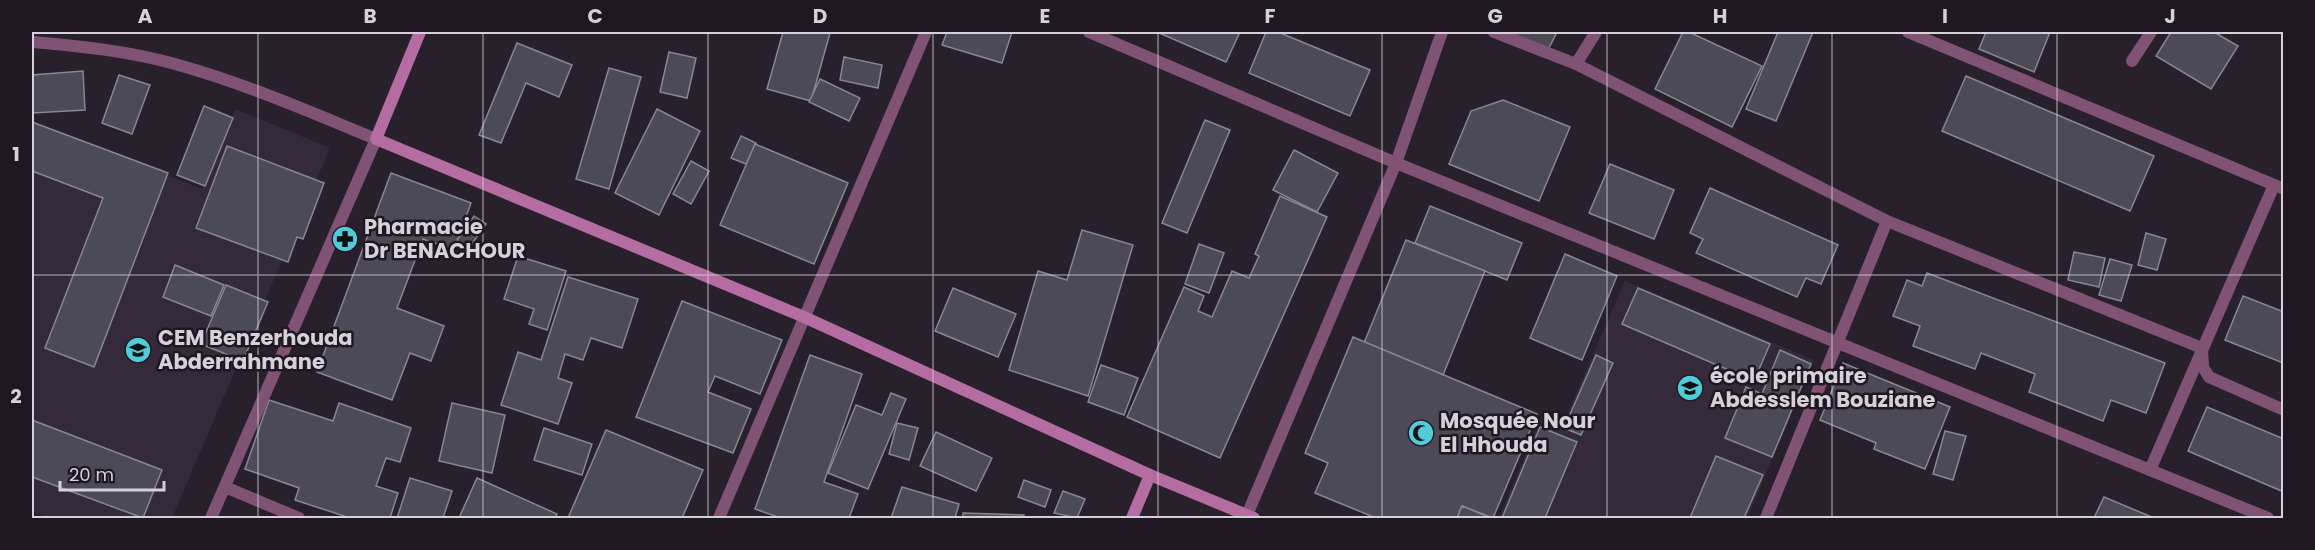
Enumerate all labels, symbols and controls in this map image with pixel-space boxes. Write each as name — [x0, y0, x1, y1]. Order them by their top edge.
text: A — [138, 2, 153, 30]
text: B — [363, 2, 377, 30]
text: C — [587, 2, 603, 30]
text: D — [813, 2, 827, 30]
text: E — [1040, 2, 1050, 30]
text: F — [1265, 2, 1276, 30]
text: G — [1487, 2, 1503, 30]
text: H — [1713, 2, 1727, 30]
text: I — [1942, 2, 1948, 30]
text: J — [2164, 2, 2176, 30]
text: 1 — [12, 140, 20, 168]
place label: Pharmacie Dr BENACHOUR — [364, 212, 526, 265]
pharmacy icon: Pharmacie Dr BENACHOUR — [330, 224, 360, 254]
place label: CEM Benzerhouda Abderrahmane — [158, 323, 353, 376]
school or university icon: CEM Benzerhouda Abderrahmane — [123, 335, 153, 365]
place label: école primaire Abdesslem Bouziane — [1710, 361, 1936, 414]
school or university icon: école primaire Abdesslem Bouziane — [1675, 373, 1705, 403]
text: 2 — [10, 382, 22, 410]
place label: Mosquée Nour El Hhouda — [1440, 406, 1595, 459]
mosque icon: Mosquée Nour El Hhouda — [1406, 418, 1436, 448]
scale bar — [60, 454, 164, 492]
text: 20 m — [69, 462, 114, 487]

